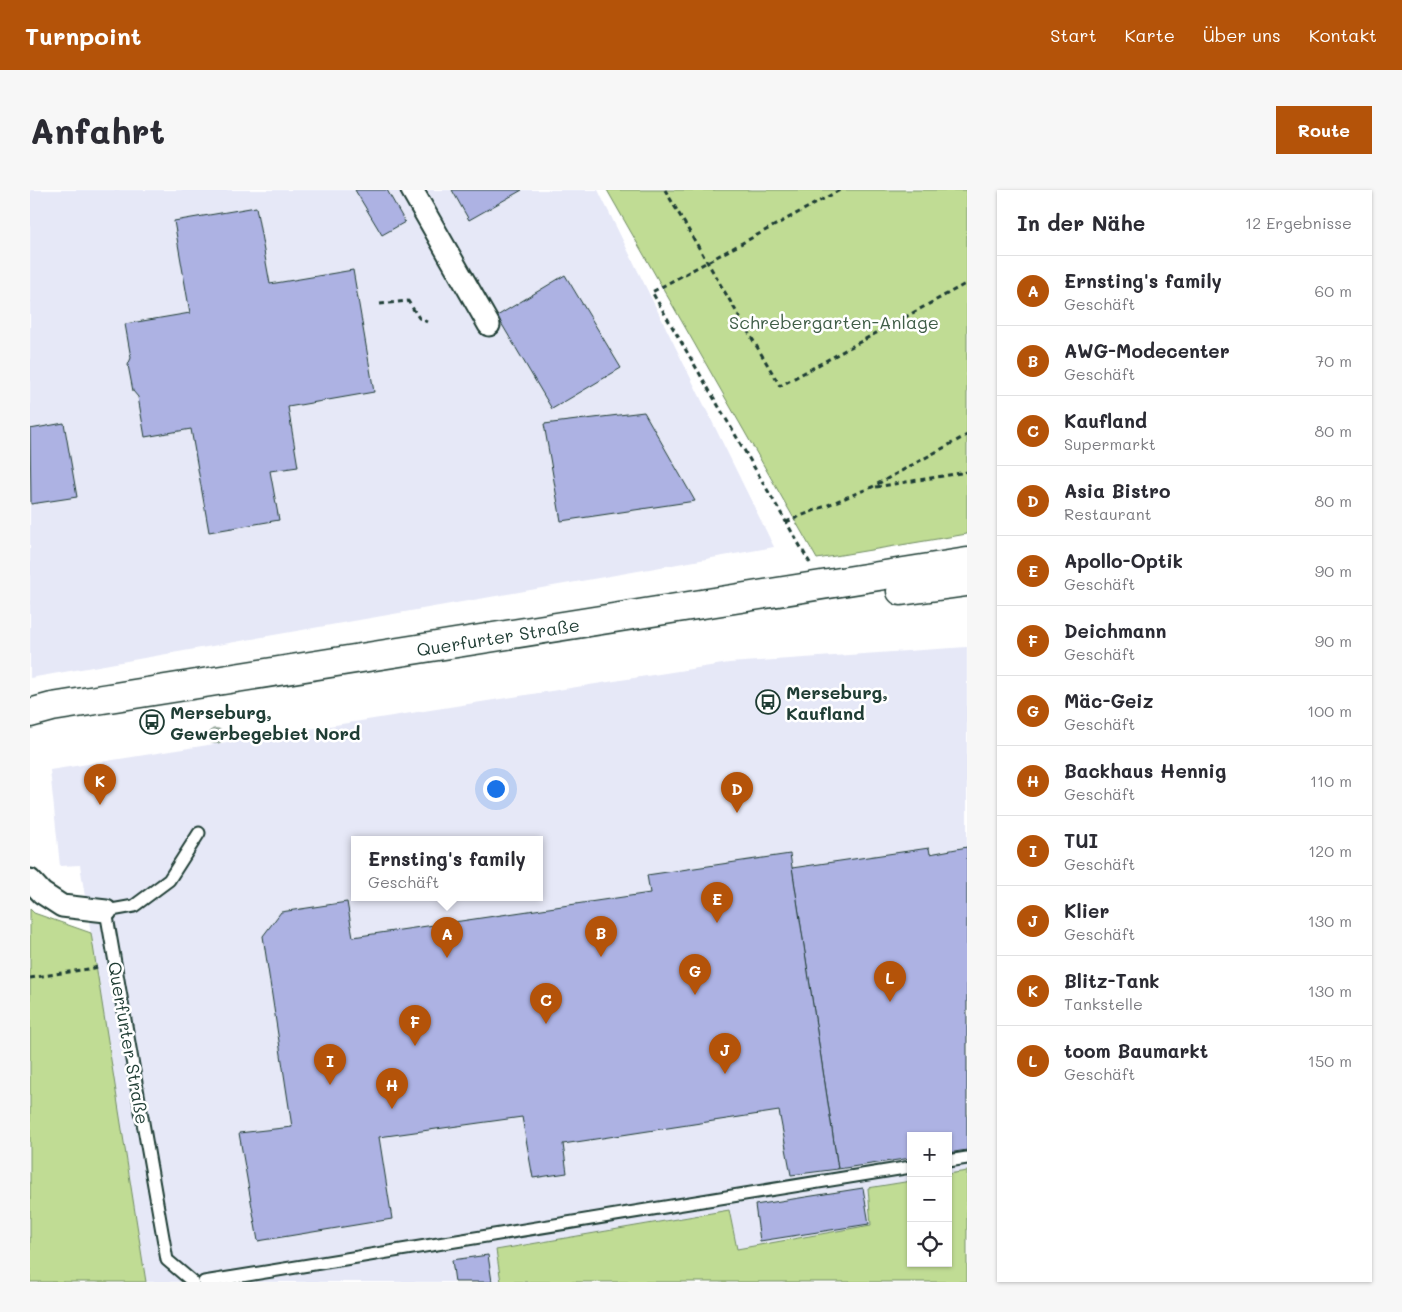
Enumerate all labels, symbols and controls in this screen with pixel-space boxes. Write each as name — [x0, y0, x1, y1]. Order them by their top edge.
text: Turnpoint — [25, 20, 141, 51]
text: Start — [1050, 23, 1097, 47]
text: Karte — [1125, 23, 1175, 47]
text: Über uns — [1203, 23, 1281, 47]
text: Kontakt — [1309, 23, 1377, 47]
button: Route — [1276, 106, 1372, 154]
text: Anfahrt — [30, 107, 165, 153]
text: In der Nähe — [1017, 209, 1145, 236]
text: 12 Ergebnisse — [1245, 212, 1352, 233]
text: Ernsting's family — [1064, 268, 1222, 293]
text: A — [1027, 280, 1039, 301]
text: 60 m — [1315, 280, 1352, 301]
text: Geschäft — [1064, 293, 1135, 314]
park label: Schrebergarten-Anlage — [729, 310, 939, 334]
text: AWG-Modecenter — [1064, 338, 1230, 363]
text: B — [1028, 350, 1038, 371]
text: 70 m — [1315, 350, 1352, 371]
text: Geschäft — [1064, 363, 1135, 384]
text: Kaufland — [1064, 408, 1147, 433]
text: C — [1027, 420, 1039, 441]
text: 80 m — [1315, 420, 1352, 441]
text: Supermarkt — [1064, 433, 1156, 454]
text: Asia Bistro — [1064, 478, 1170, 503]
text: D — [1027, 490, 1039, 511]
text: 80 m — [1315, 490, 1352, 511]
text: Restaurant — [1064, 503, 1152, 524]
text: Apollo-Optik — [1064, 548, 1183, 573]
text: E — [1028, 560, 1038, 581]
text: 90 m — [1315, 560, 1352, 581]
text: Geschäft — [1064, 573, 1135, 594]
street label: Querfurter Straße — [415, 612, 581, 662]
text: Deichmann — [1064, 618, 1166, 643]
text: F — [1028, 630, 1038, 651]
text: 90 m — [1315, 630, 1352, 651]
text: Geschäft — [1064, 643, 1135, 664]
place label: Merseburg, Kaufland — [786, 680, 888, 725]
text: Mäc-Geiz — [1064, 688, 1154, 713]
bus stop icon: Merseburg, Kaufland — [755, 689, 781, 715]
place label: Merseburg, Gewerbegebiet Nord — [170, 700, 360, 745]
text: G — [1027, 700, 1039, 721]
text: 100 m — [1307, 700, 1352, 721]
bus stop icon: Merseburg, Gewerbegebiet Nord — [139, 709, 165, 735]
text: Geschäft — [1064, 713, 1135, 734]
text: Backhaus Hennig — [1064, 758, 1226, 783]
pin: K — [84, 764, 116, 805]
text: H — [1027, 770, 1039, 791]
text: 110 m — [1310, 770, 1352, 791]
pin: D — [721, 772, 753, 813]
your location — [483, 776, 509, 802]
text: Geschäft — [1064, 783, 1135, 804]
text: TUI — [1064, 828, 1098, 853]
popup — [351, 836, 543, 901]
text: I — [1029, 840, 1037, 861]
text: 120 m — [1308, 840, 1352, 861]
text: Ernsting's family — [368, 846, 526, 871]
text: Geschäft — [1064, 853, 1135, 874]
text: Geschäft — [368, 871, 439, 892]
pin: E — [701, 882, 733, 923]
text: Klier — [1064, 898, 1109, 923]
text: J — [1028, 910, 1038, 931]
text: 130 m — [1308, 910, 1352, 931]
pin: B — [585, 916, 617, 957]
pin: A — [431, 917, 463, 958]
text: Geschäft — [1064, 923, 1135, 944]
pin: G — [679, 954, 711, 995]
street label: Querfurter Straße — [103, 960, 155, 1126]
pin: L — [874, 961, 906, 1002]
text: Blitz-Tank — [1064, 968, 1160, 993]
text: K — [1028, 980, 1038, 1001]
text: 130 m — [1308, 980, 1352, 1001]
pin: C — [530, 983, 562, 1024]
text: Tankstelle — [1064, 993, 1143, 1014]
pin: F — [399, 1005, 431, 1046]
pin: J — [709, 1033, 741, 1074]
text: toom Baumarkt — [1064, 1038, 1208, 1063]
pin: I — [314, 1044, 346, 1085]
text: L — [1028, 1050, 1038, 1071]
text: 150 m — [1308, 1050, 1352, 1071]
text: Geschäft — [1064, 1063, 1135, 1084]
pin: H — [376, 1068, 408, 1109]
map controls — [907, 1132, 952, 1267]
button: + — [907, 1132, 952, 1177]
button: − — [907, 1177, 952, 1222]
button: locate — [907, 1222, 952, 1267]

